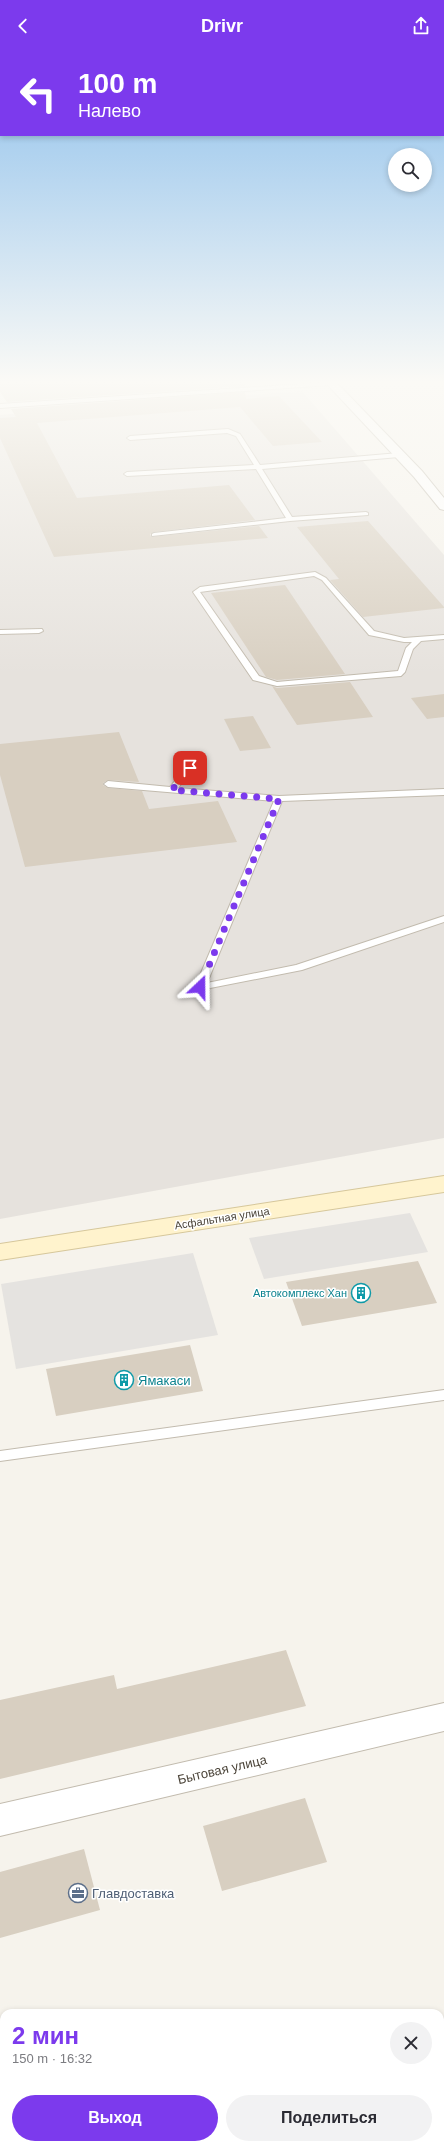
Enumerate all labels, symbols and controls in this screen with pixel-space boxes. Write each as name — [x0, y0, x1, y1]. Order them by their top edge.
icon: back — [12, 15, 34, 37]
icon: share — [410, 15, 432, 37]
text: Drivr — [201, 16, 243, 36]
icon: left — [12, 68, 64, 120]
text: 100 m — [78, 68, 157, 99]
text: Налево — [78, 101, 141, 121]
map controls — [388, 148, 432, 192]
button: search — [388, 148, 432, 192]
pin — [173, 751, 207, 785]
icon: arrive — [179, 757, 201, 779]
position arrow — [179, 966, 221, 1008]
street label: Асфальтная улица — [174, 1204, 271, 1231]
building icon: Автокомплекс Хан — [350, 1282, 372, 1304]
place label: Автокомплекс Хан — [253, 1287, 347, 1299]
building icon: Ямакаси — [113, 1369, 135, 1391]
place label: Ямакаси — [138, 1373, 191, 1388]
street label: Бытовая улица — [176, 1752, 269, 1787]
office icon: Главдоставка — [67, 1882, 89, 1904]
place label: Главдоставка — [92, 1886, 175, 1901]
text: 2 мин — [12, 2022, 79, 2049]
button: close — [390, 2022, 432, 2064]
text: 150 m · 16:32 — [12, 2051, 92, 2066]
button: Выход — [12, 2095, 218, 2141]
button: Поделиться — [226, 2095, 432, 2141]

